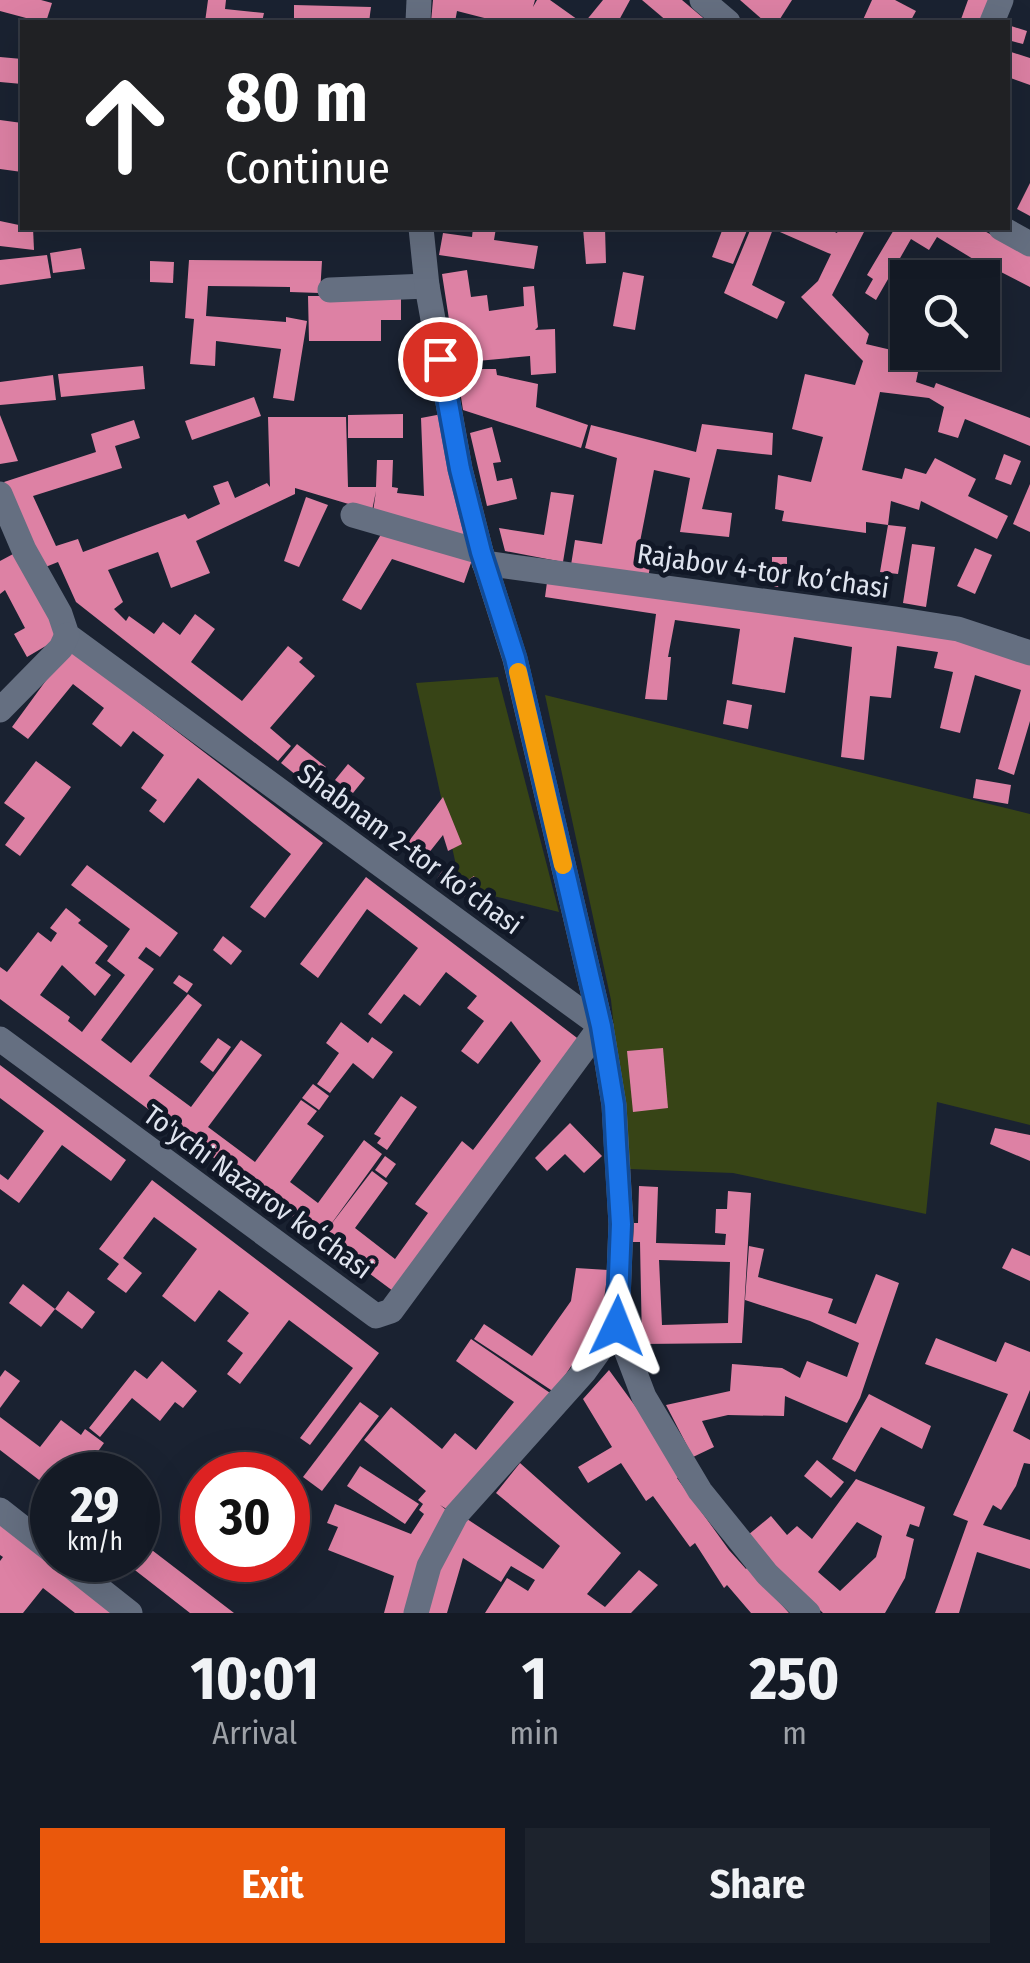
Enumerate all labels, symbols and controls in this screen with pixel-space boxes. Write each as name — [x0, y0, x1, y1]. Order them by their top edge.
text: 80 m — [225, 56, 368, 140]
icon: ahead — [60, 60, 190, 190]
text: Continue — [225, 141, 390, 195]
map controls — [890, 260, 1000, 370]
button: search — [890, 260, 1000, 370]
pin — [398, 317, 483, 402]
icon: arrive — [413, 332, 468, 387]
street label: Rajabov 4-tor koʼchasi — [635, 537, 891, 605]
street label: Shabnam 2-tor koʼchasi — [291, 757, 529, 941]
street label: To'ychi Nazarov koʻchasi — [137, 1098, 379, 1286]
position arrow — [565, 1274, 669, 1378]
speed limit sign: 30 — [180, 1452, 310, 1582]
text: 29 — [71, 1475, 119, 1535]
text: km/h — [67, 1527, 123, 1557]
text: 10:01 — [190, 1643, 319, 1715]
text: 1 — [522, 1643, 547, 1715]
text: 250 — [750, 1643, 840, 1715]
text: Arrival — [212, 1714, 297, 1752]
text: min — [510, 1714, 559, 1752]
text: m — [782, 1714, 807, 1752]
button: Exit — [40, 1828, 505, 1943]
button: Share — [525, 1828, 990, 1943]

